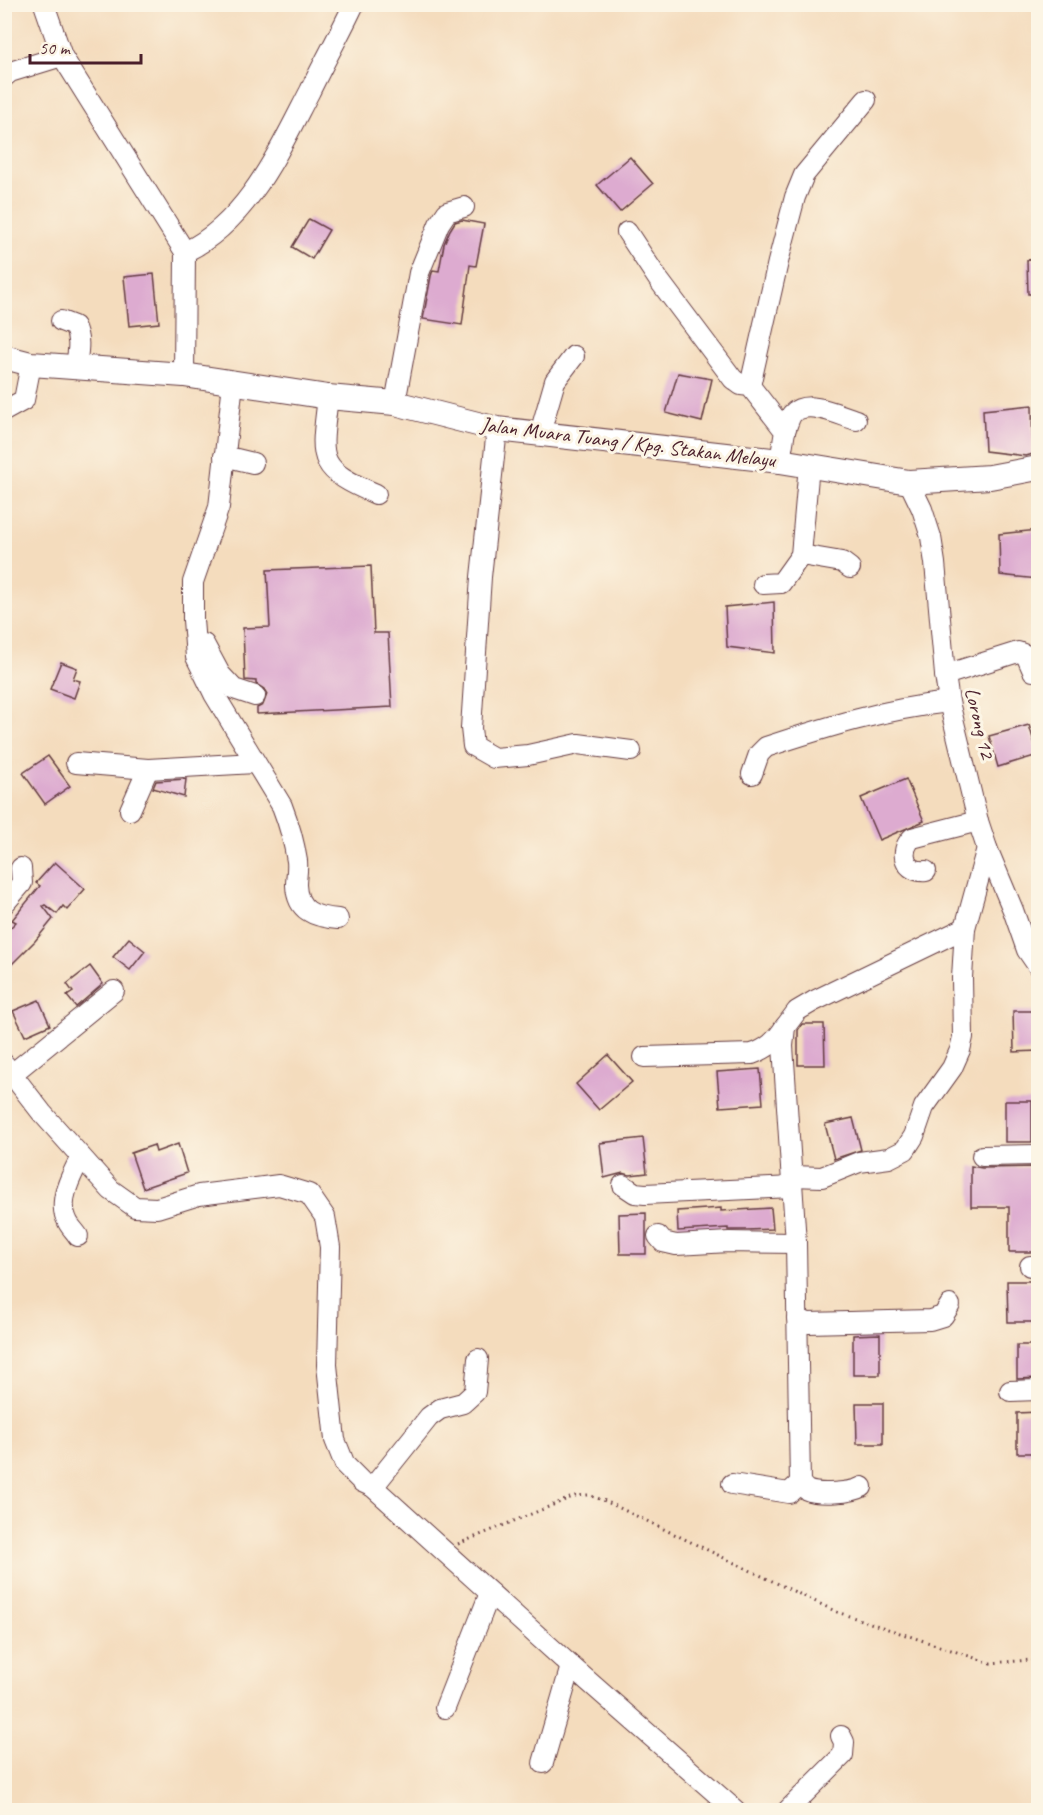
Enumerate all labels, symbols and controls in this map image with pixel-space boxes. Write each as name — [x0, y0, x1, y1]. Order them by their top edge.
scale bar — [30, 27, 141, 65]
text: 50 m — [39, 37, 72, 59]
street label: Jalan Muara Tuang / Kpg. Stakan Melayu — [478, 411, 778, 473]
street label: Lorong 12 — [959, 685, 1001, 763]

